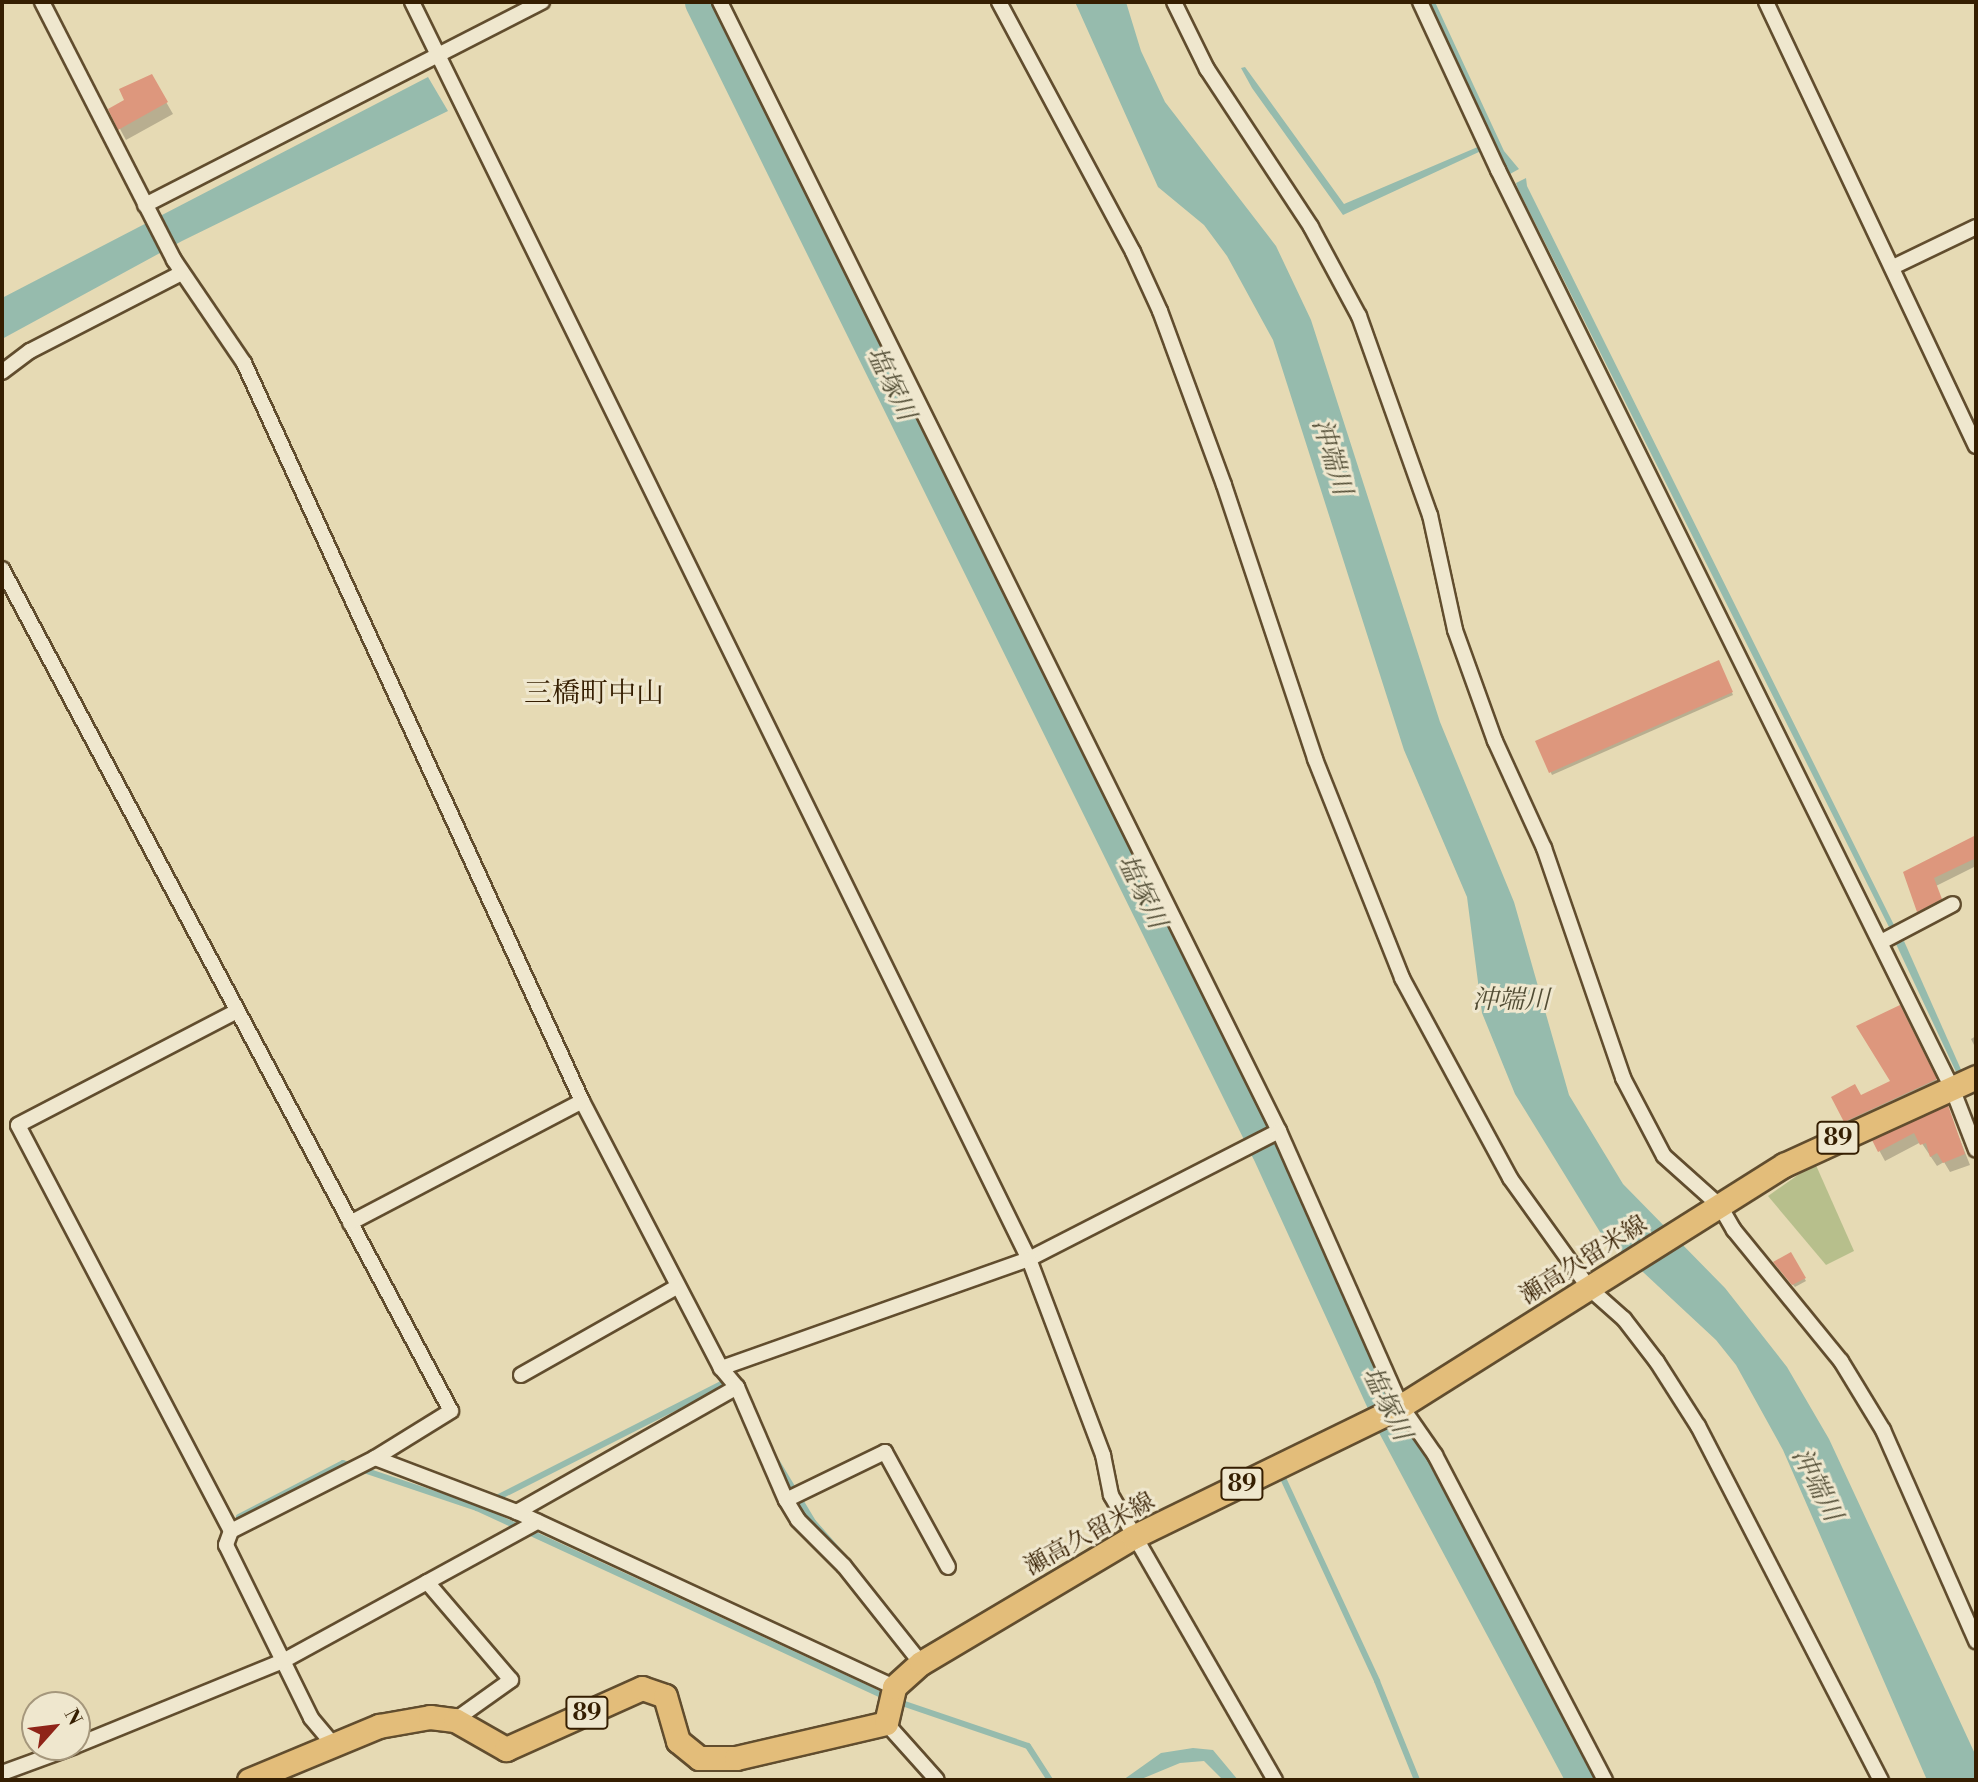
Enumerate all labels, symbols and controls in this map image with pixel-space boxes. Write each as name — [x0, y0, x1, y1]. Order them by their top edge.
water label: 塩塚川 — [859, 342, 921, 426]
water label: 沖端川 — [1305, 415, 1357, 499]
district label: 三橋町中山 — [524, 677, 664, 711]
water label: 塩塚川 — [1110, 850, 1172, 934]
water label: 沖端川 — [1472, 985, 1550, 1017]
road number: 89 — [1815, 1119, 1861, 1158]
street label: 瀬高久留米線 — [1515, 1211, 1653, 1311]
water label: 塩塚川 — [1355, 1362, 1417, 1446]
water label: 沖端川 — [1784, 1443, 1848, 1527]
road number: 89 — [1219, 1464, 1265, 1504]
street label: 瀬高久留米線 — [1020, 1487, 1160, 1583]
north arrow — [21, 1691, 91, 1761]
road number: 89 — [564, 1694, 610, 1732]
text: N — [59, 1705, 87, 1729]

